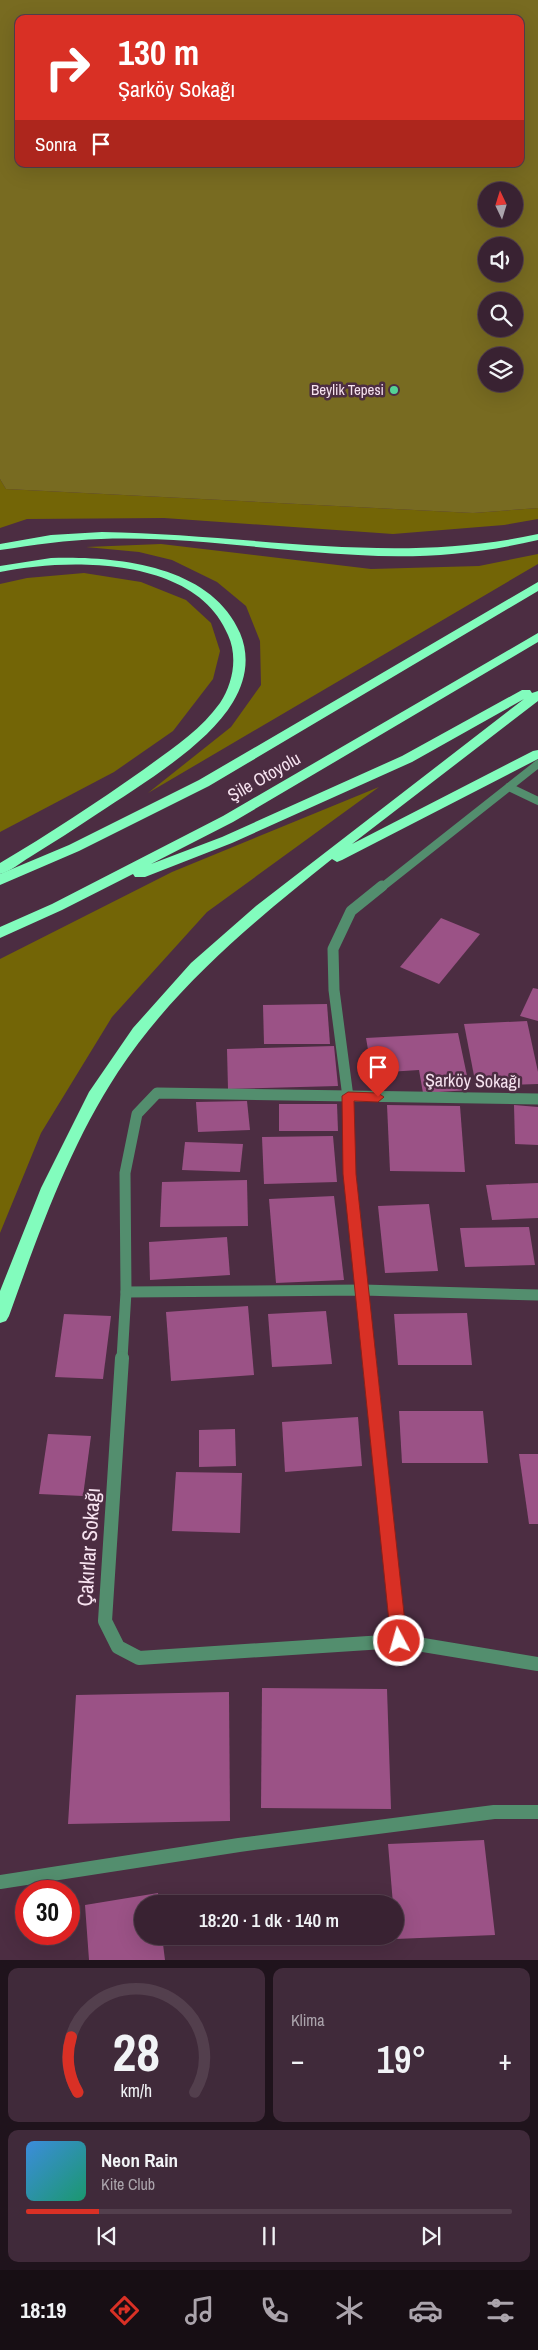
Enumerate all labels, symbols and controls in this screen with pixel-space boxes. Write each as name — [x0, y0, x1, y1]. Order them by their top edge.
text: 130 m — [118, 29, 199, 76]
icon: right — [35, 35, 100, 100]
text: Şarköy Sokağı — [118, 74, 235, 104]
icon: arrive — [87, 130, 115, 158]
text: Sonra — [35, 131, 77, 157]
north arrow — [478, 182, 522, 228]
map controls — [478, 182, 523, 392]
button: sound — [478, 237, 523, 282]
button: search — [478, 292, 523, 337]
button: layers — [478, 347, 523, 392]
place label: Beylik Tepesi — [311, 379, 384, 400]
marker: Beylik Tepesi — [388, 384, 400, 396]
street label: Şile Otoyolu — [223, 746, 305, 807]
pin — [357, 1046, 399, 1097]
icon: arrive — [364, 1053, 392, 1081]
street label: Şarköy Sokağı — [425, 1067, 521, 1094]
street label: Çakırlar Sokağı — [70, 1487, 107, 1607]
position arrow — [372, 1614, 424, 1666]
speed limit sign: 30 — [15, 1880, 80, 1945]
text: 18:20 · 1 dk · 140 m — [199, 1907, 339, 1933]
text: Klima — [291, 2009, 325, 2031]
text: 28 — [113, 2017, 160, 2087]
text: 19° — [377, 2034, 426, 2085]
text: − — [291, 2041, 304, 2079]
text: + — [499, 2041, 512, 2079]
text: km/h — [121, 2079, 152, 2103]
text: Neon Rain — [101, 2147, 178, 2173]
text: Kite Club — [101, 2173, 155, 2195]
icon: previous — [93, 2222, 121, 2250]
icon: pause — [255, 2222, 283, 2250]
icon: next — [417, 2222, 445, 2250]
icon: directions — [107, 2293, 142, 2328]
icon: music — [182, 2293, 217, 2328]
icon: phone — [257, 2293, 292, 2328]
icon: climate — [332, 2293, 367, 2328]
icon: car — [408, 2293, 443, 2328]
icon: filters — [483, 2293, 518, 2328]
text: 18:19 — [20, 2295, 66, 2325]

